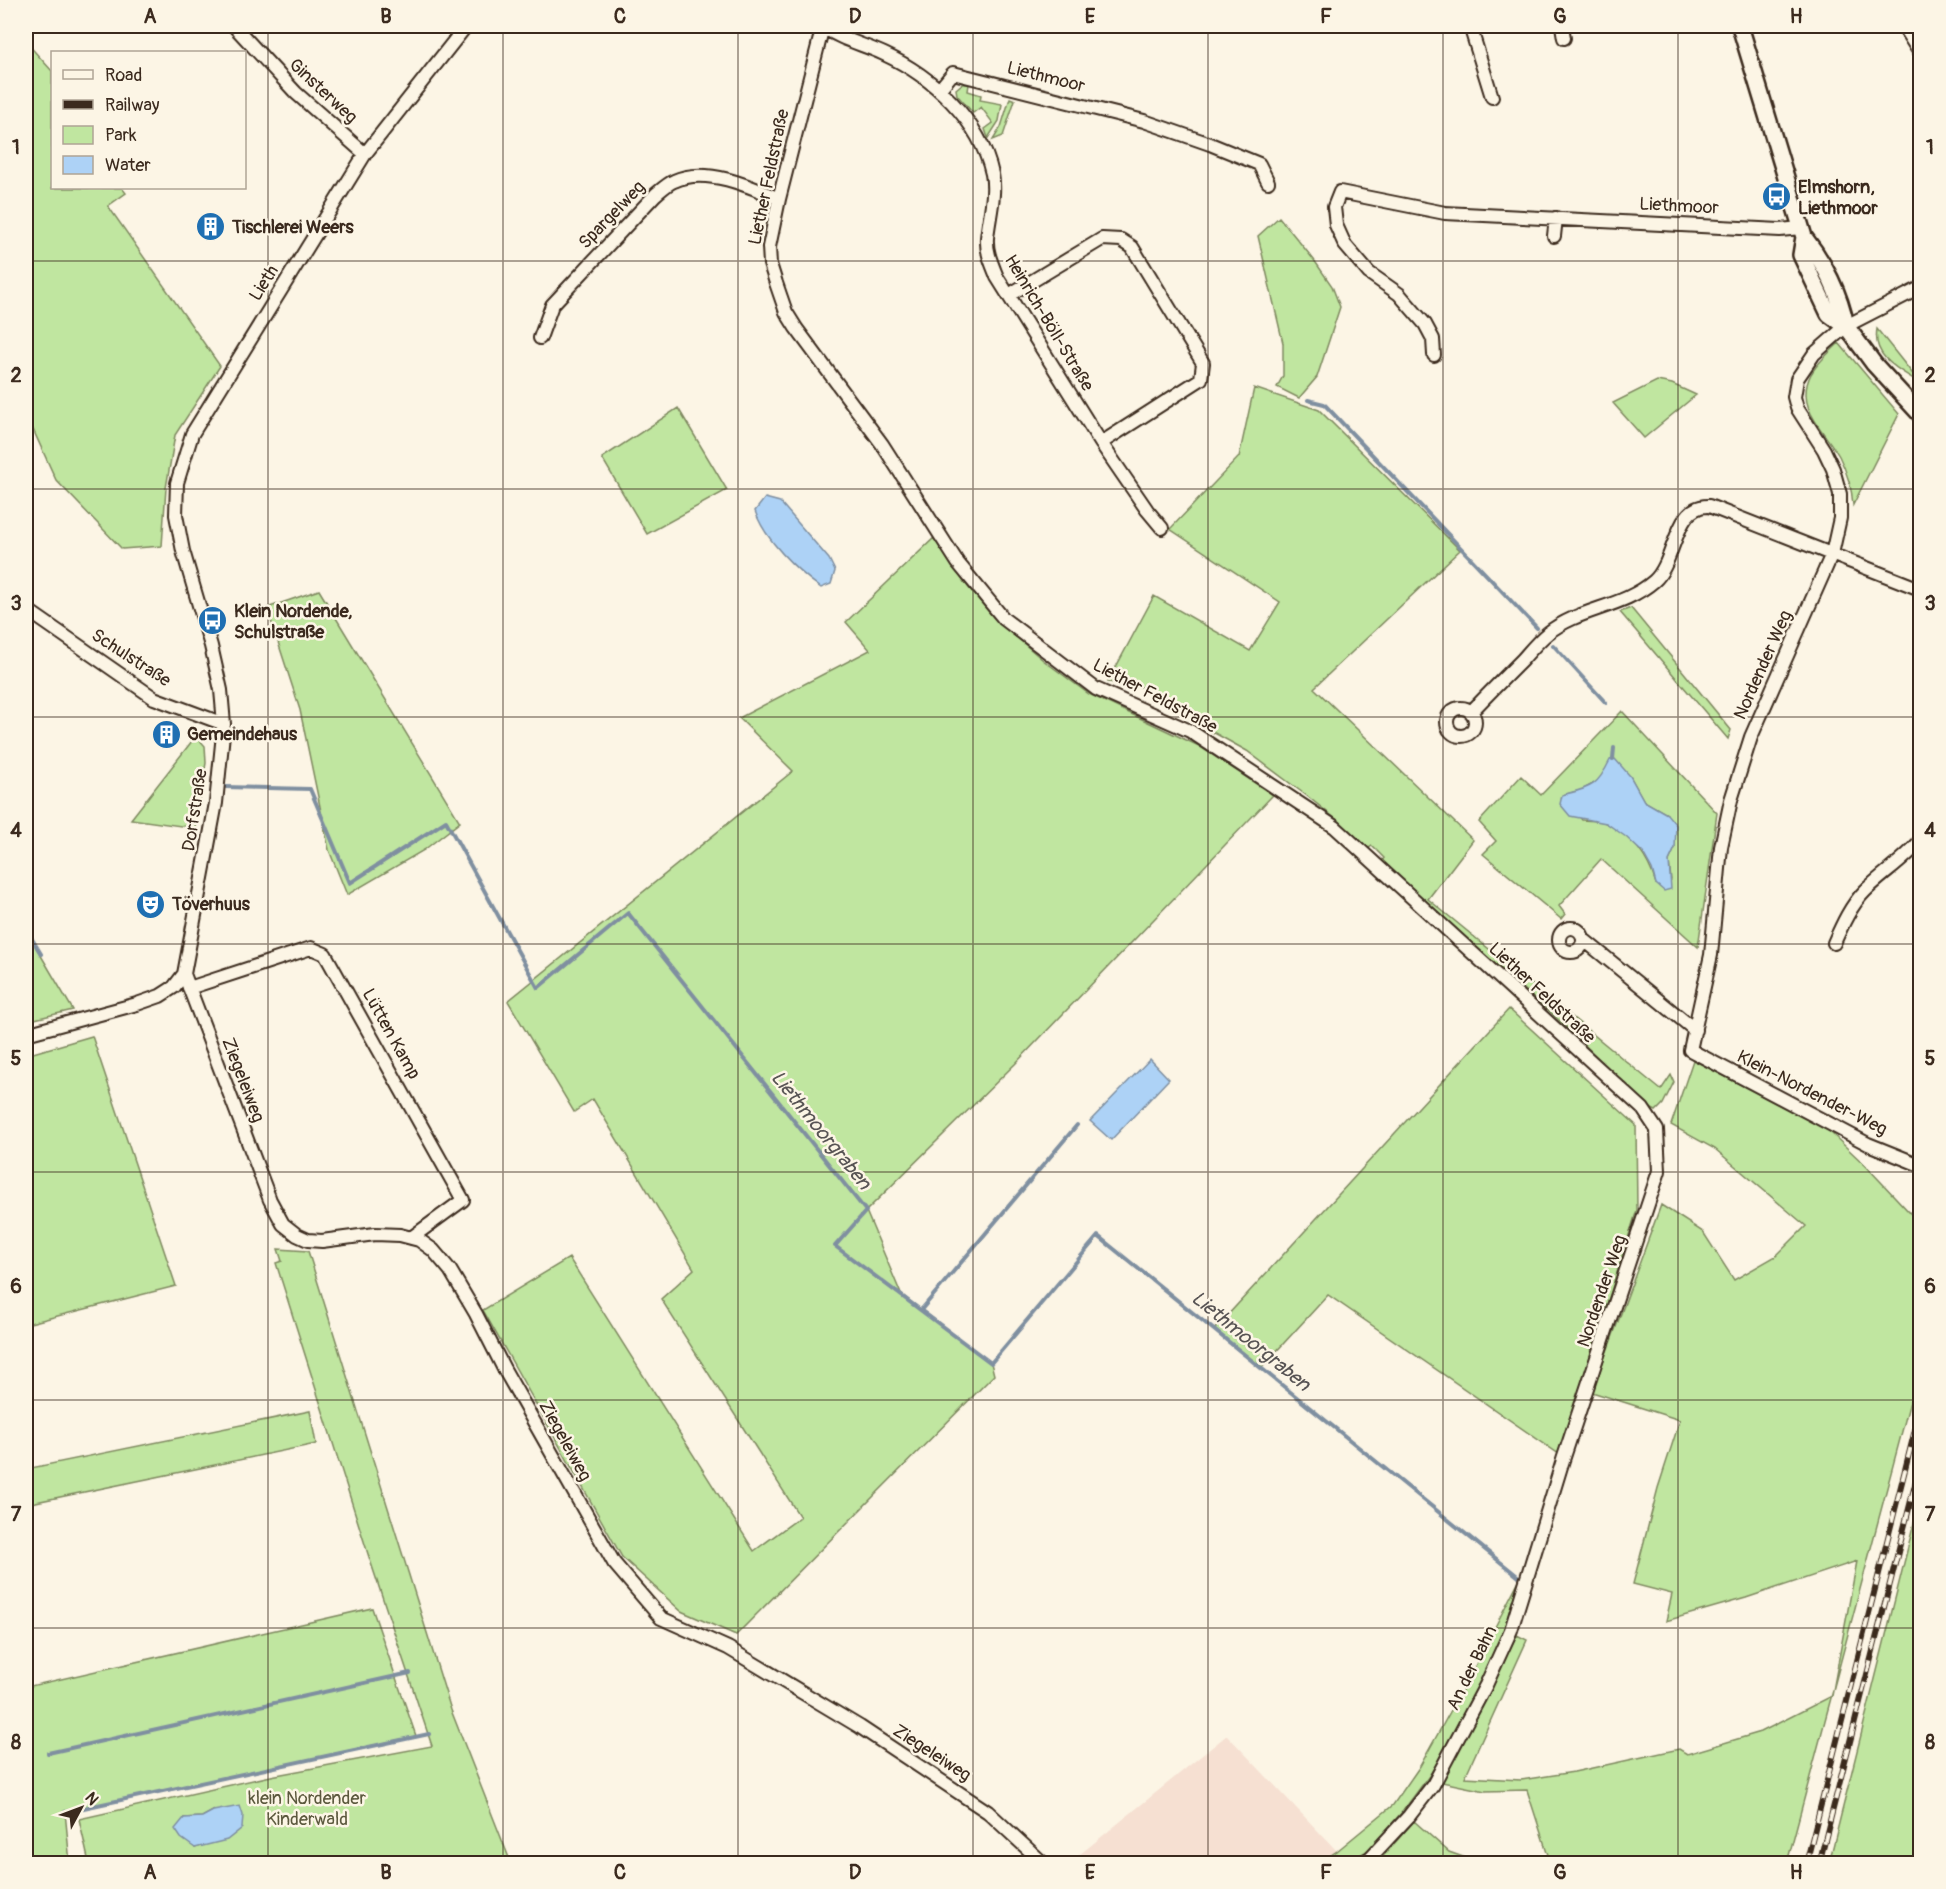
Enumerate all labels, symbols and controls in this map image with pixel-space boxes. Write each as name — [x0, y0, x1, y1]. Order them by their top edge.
text: A — [144, 4, 157, 29]
text: B — [380, 4, 392, 29]
text: C — [614, 4, 626, 29]
text: D — [849, 4, 862, 29]
text: E — [1085, 4, 1096, 29]
text: F — [1320, 4, 1332, 29]
text: G — [1553, 4, 1567, 29]
text: H — [1790, 4, 1803, 29]
legend — [51, 51, 246, 189]
street label: Ginsterweg — [284, 53, 362, 129]
street label: Liethmoor — [1005, 56, 1088, 98]
text: Road — [105, 64, 142, 87]
text: Railway — [105, 94, 160, 117]
street label: Liether Feldstraße — [743, 107, 795, 247]
text: Park — [105, 124, 137, 147]
text: 1 — [12, 135, 20, 160]
text: 1 — [1926, 135, 1934, 160]
text: Water — [105, 154, 151, 177]
street label: Spargelweg — [574, 176, 650, 254]
place label: Elmshorn, Liethmoor — [1798, 176, 1878, 220]
bus stop icon: Elmshorn, Liethmoor — [1761, 181, 1793, 213]
street label: Liethmoor — [1639, 192, 1720, 220]
building icon: Tischlerei Weers — [195, 211, 227, 243]
place label: Tischlerei Weers — [231, 216, 355, 239]
street label: Heinrich-Böll-Straße — [999, 251, 1099, 396]
street label: Lieth — [244, 261, 284, 305]
text: 2 — [10, 363, 22, 388]
text: 2 — [1924, 363, 1936, 388]
text: 3 — [10, 591, 22, 616]
text: 3 — [1924, 591, 1936, 616]
place label: Klein Nordende, Schulstraße — [234, 600, 352, 644]
bus stop icon: Klein Nordende, Schulstraße — [197, 605, 229, 637]
street label: Nordender Weg — [1729, 607, 1797, 723]
street label: Schulstraße — [87, 624, 175, 692]
street label: Liether Feldstraße — [1089, 653, 1222, 739]
building icon: Gemeindehaus — [150, 718, 182, 750]
place label: Gemeindehaus — [187, 723, 298, 746]
street label: Dorfstraße — [177, 767, 213, 853]
text: 4 — [10, 818, 22, 843]
text: 4 — [1924, 818, 1936, 843]
theatre icon: Töverhuus — [135, 888, 167, 920]
place label: Töverhuus — [171, 893, 251, 916]
street label: Liether Feldstraße — [1484, 937, 1600, 1049]
street label: Lütten Kamp — [357, 985, 425, 1083]
street label: Ziegeleiweg — [216, 1034, 270, 1126]
street label: Klein-Nordender-Weg — [1733, 1045, 1891, 1141]
text: 5 — [11, 1046, 22, 1071]
text: 5 — [1925, 1046, 1936, 1071]
water label: Liethmoorgraben — [765, 1066, 878, 1196]
street label: Nordender Weg — [1572, 1232, 1632, 1350]
text: 6 — [10, 1274, 22, 1299]
text: 6 — [1924, 1274, 1936, 1299]
water label: Liethmoorgraben — [1187, 1285, 1317, 1398]
street label: Ziegeleiweg — [533, 1397, 597, 1485]
text: 7 — [11, 1502, 22, 1527]
text: 7 — [1925, 1502, 1936, 1527]
street label: An der Bahn — [1442, 1622, 1502, 1714]
street label: Ziegeleiweg — [889, 1719, 975, 1787]
text: 8 — [11, 1730, 21, 1755]
text: 8 — [1925, 1730, 1935, 1755]
north arrow — [51, 1778, 111, 1838]
park label: klein Nordender Kinderwald — [248, 1787, 366, 1831]
text: N — [80, 1788, 103, 1810]
text: A — [144, 1860, 157, 1885]
text: B — [380, 1860, 392, 1885]
text: C — [614, 1860, 626, 1885]
text: D — [849, 1860, 862, 1885]
text: E — [1085, 1860, 1096, 1885]
text: F — [1320, 1860, 1332, 1885]
text: G — [1553, 1860, 1567, 1885]
text: H — [1790, 1860, 1803, 1885]

